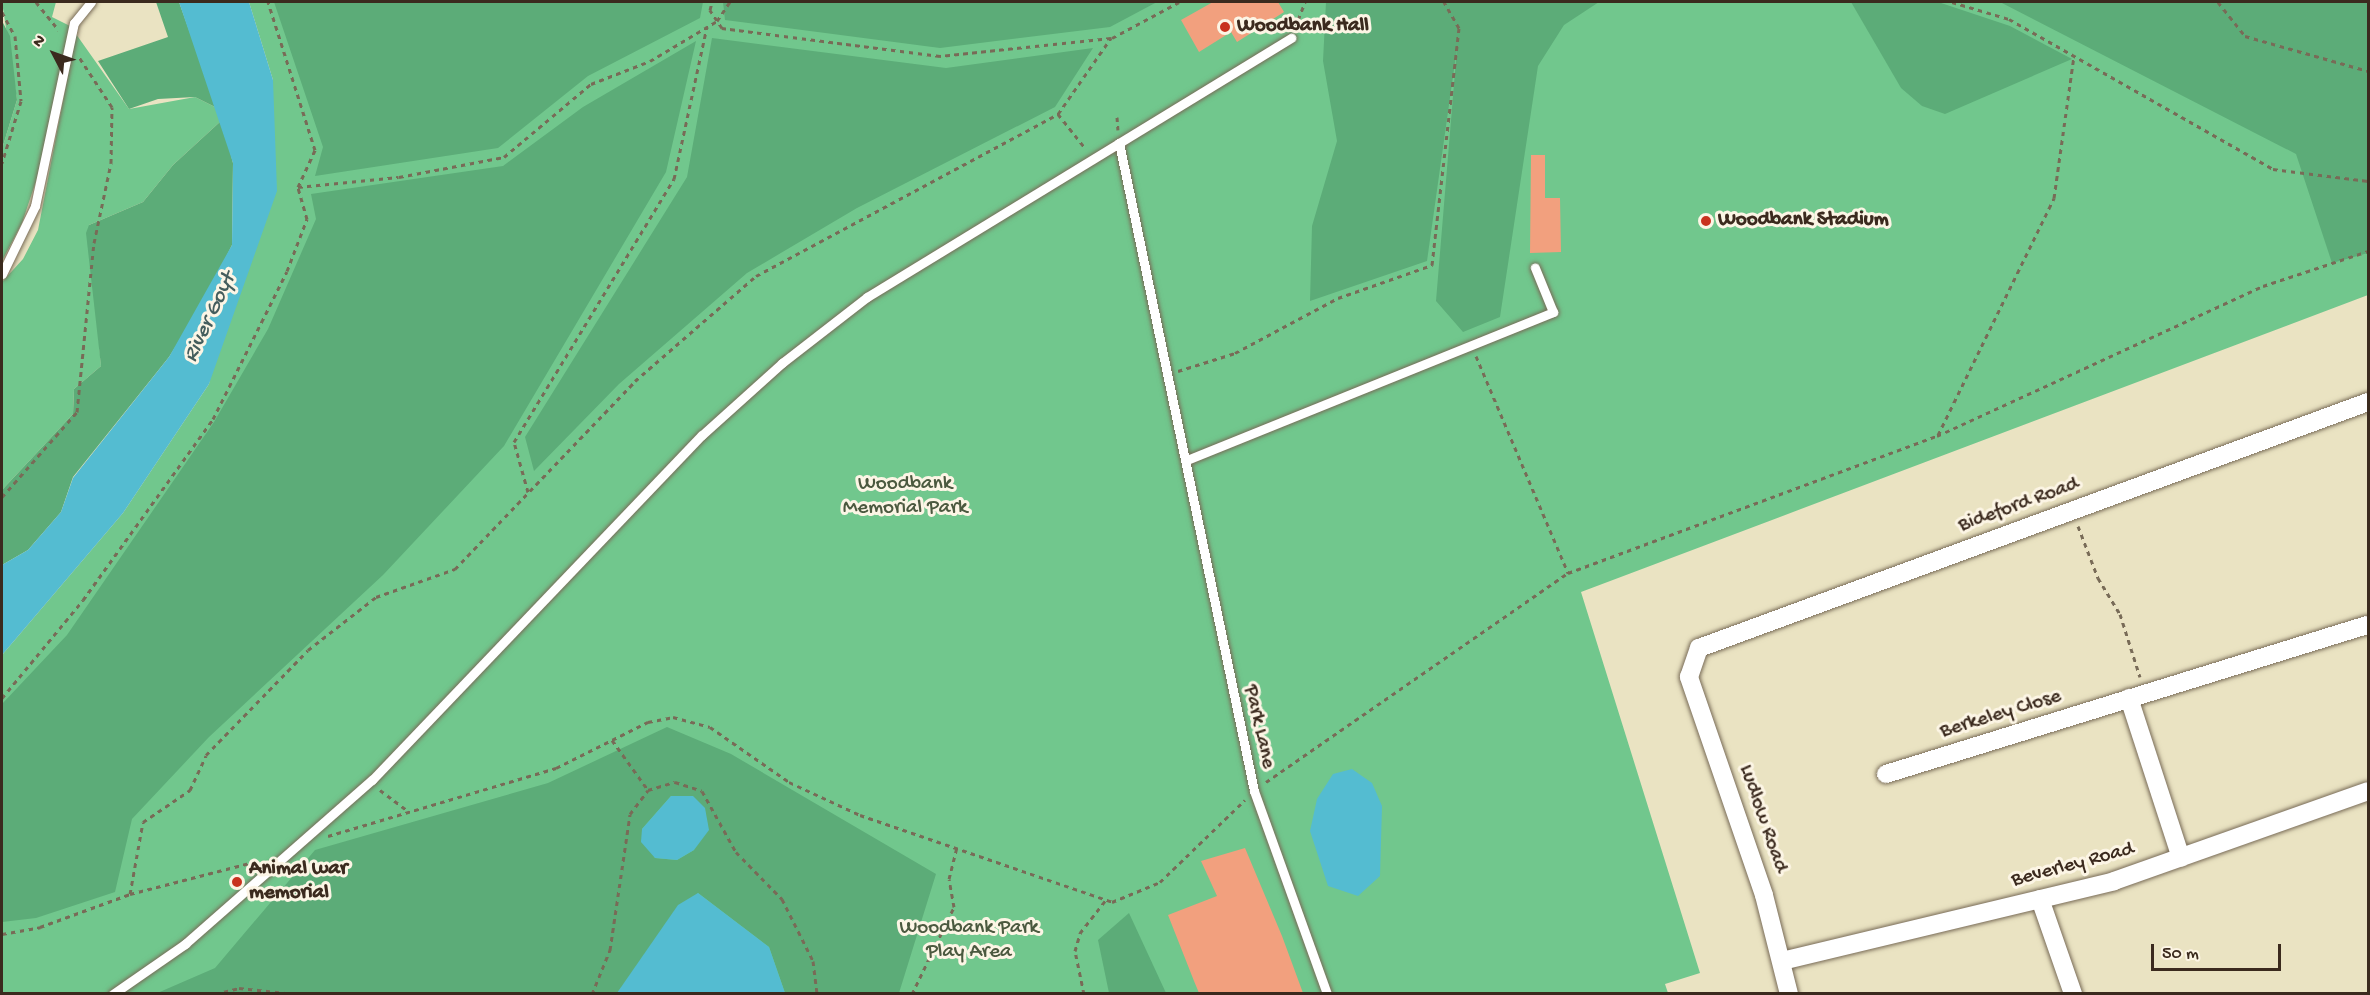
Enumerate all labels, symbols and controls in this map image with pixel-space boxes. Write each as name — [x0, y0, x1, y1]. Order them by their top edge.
place label: Woodbank Hall — [1237, 14, 1369, 40]
marker: Woodbank Hall — [1218, 20, 1232, 34]
north arrow — [24, 24, 84, 84]
text: N — [29, 32, 51, 52]
place label: Woodbank Stadium — [1718, 208, 1889, 234]
marker: Woodbank Stadium — [1699, 214, 1713, 228]
water label: River Goyt — [179, 269, 243, 367]
park label: Woodbank Memorial Park — [843, 472, 967, 522]
street label: Bideford Road — [1955, 473, 2083, 539]
street label: Park Lane — [1236, 683, 1280, 771]
street label: Berkeley Close — [1937, 685, 2065, 745]
street label: Ludlow Road — [1732, 762, 1792, 876]
street label: Beverley Road — [2009, 838, 2137, 894]
place label: Animal war memorial — [249, 857, 347, 907]
marker: Animal war memorial — [230, 875, 244, 889]
park label: Woodbank Park Play Area — [899, 916, 1039, 966]
scale bar — [2154, 932, 2284, 970]
text: 50 m — [2162, 944, 2199, 965]

